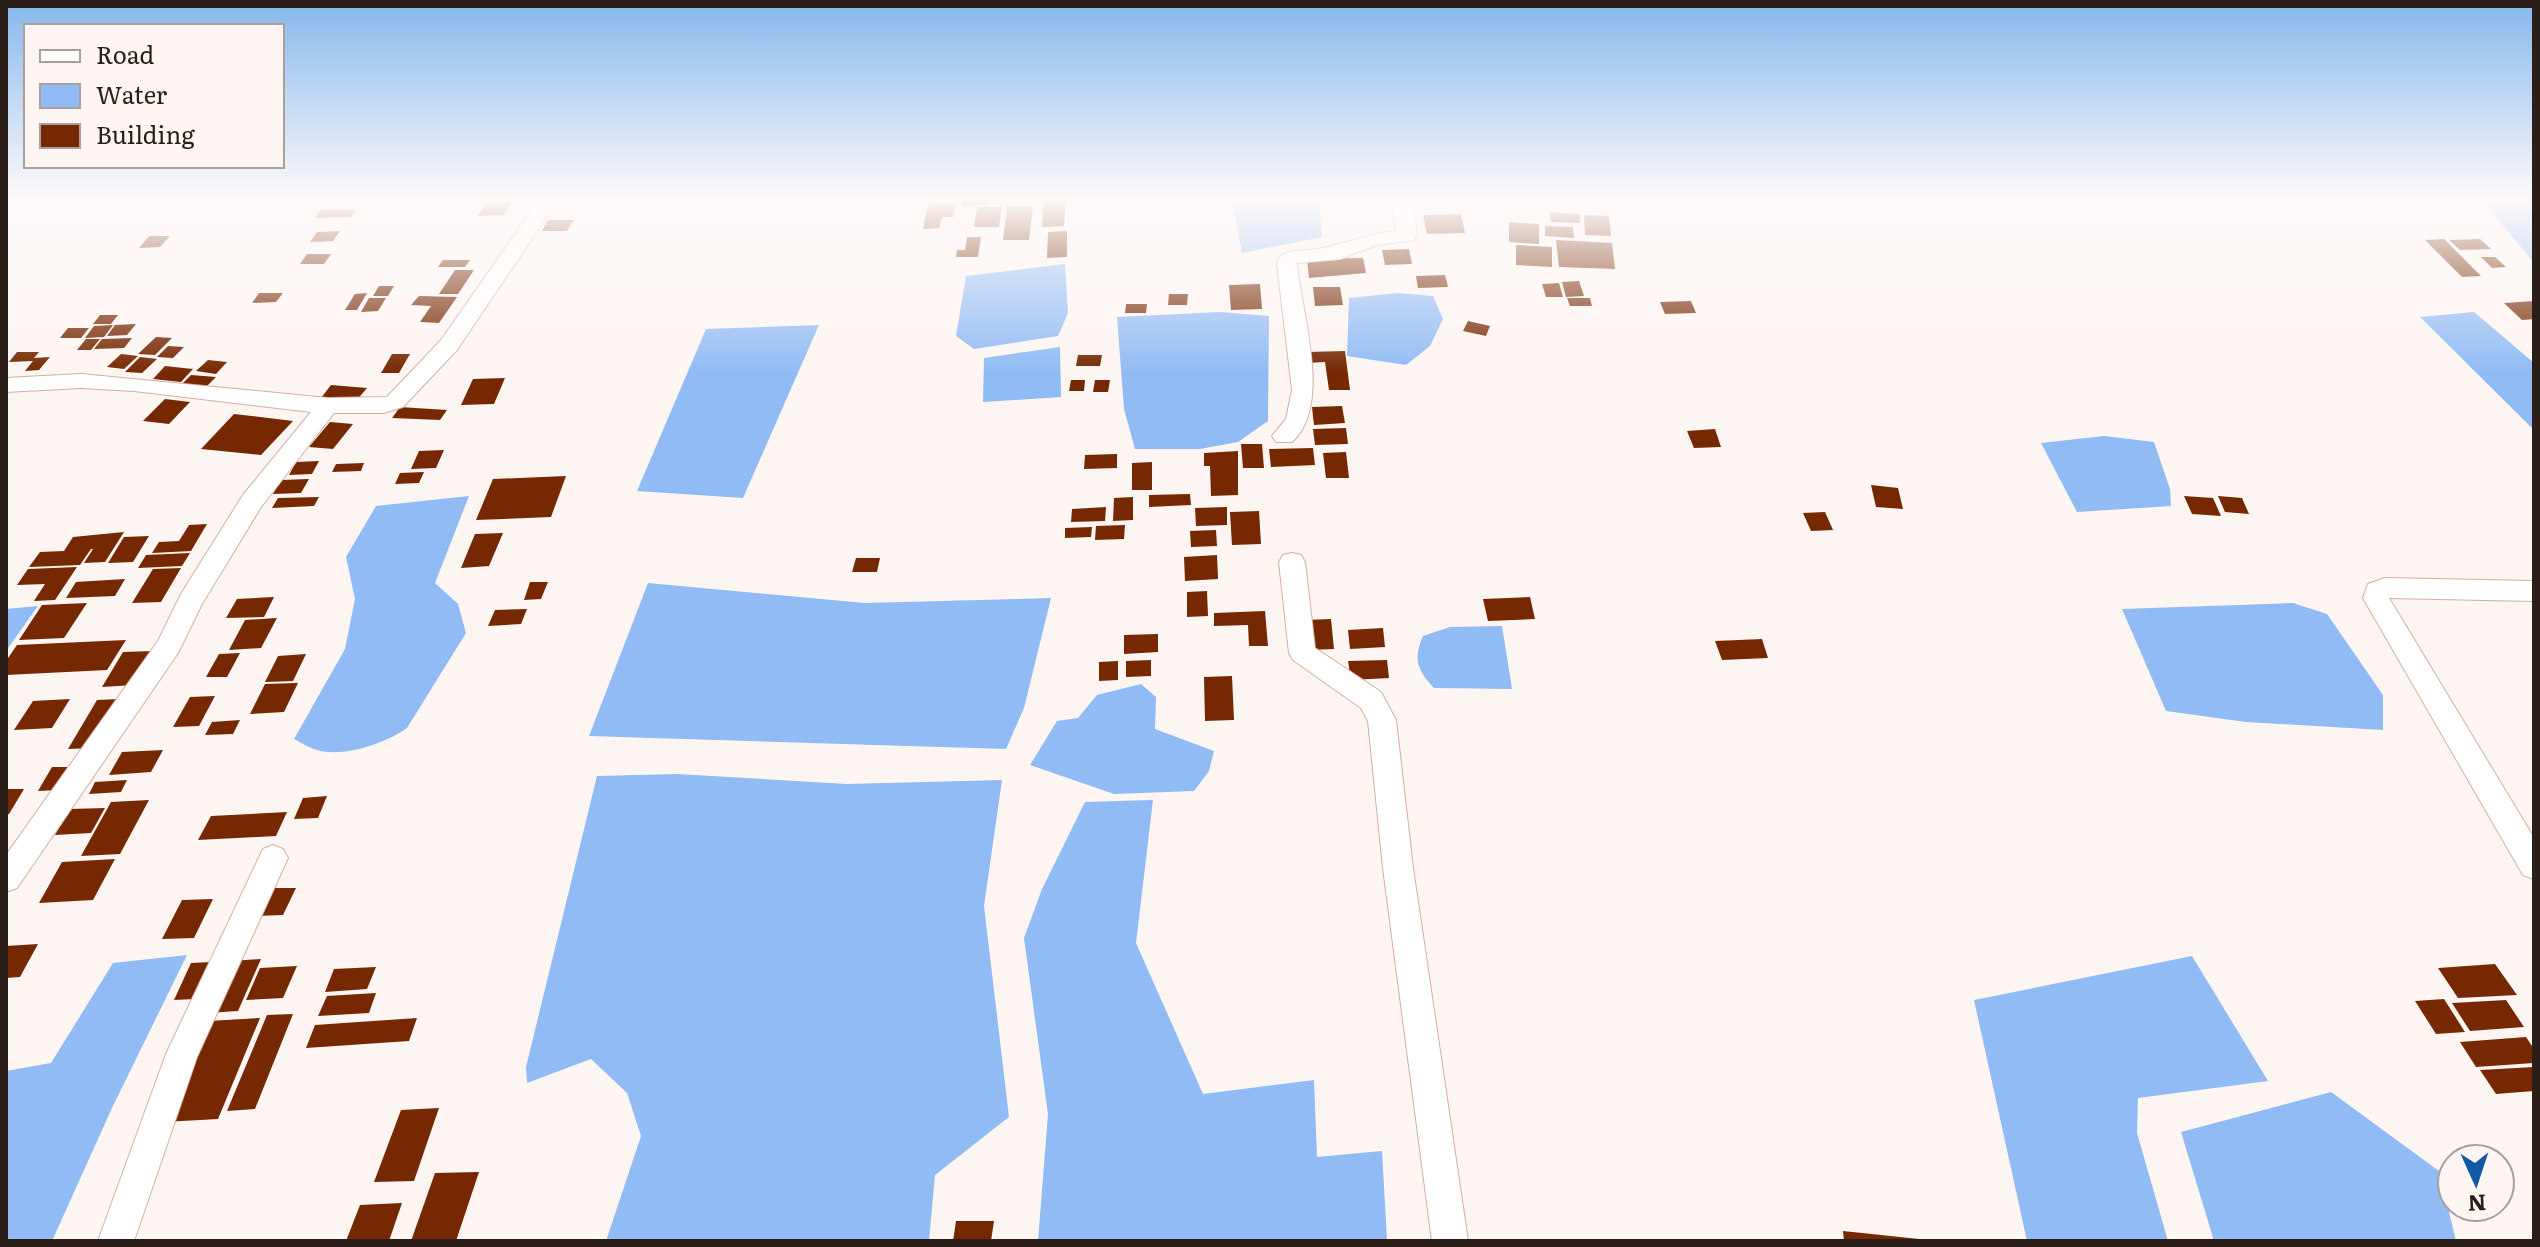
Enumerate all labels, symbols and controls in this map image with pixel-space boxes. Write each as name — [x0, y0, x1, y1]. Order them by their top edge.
legend — [24, 24, 284, 168]
text: Road — [96, 36, 155, 71]
text: Water — [96, 76, 168, 111]
text: Building — [96, 116, 195, 151]
north arrow — [2436, 1143, 2516, 1223]
text: N — [2467, 1188, 2487, 1221]

